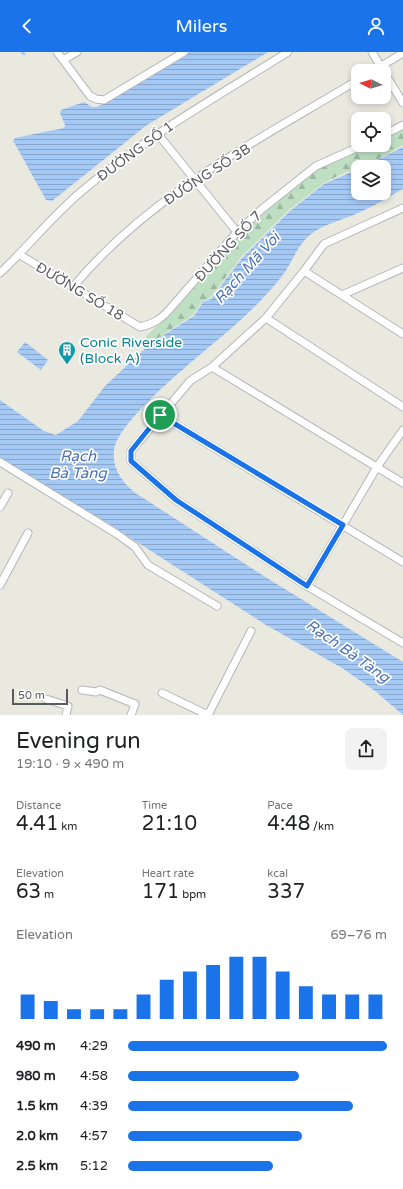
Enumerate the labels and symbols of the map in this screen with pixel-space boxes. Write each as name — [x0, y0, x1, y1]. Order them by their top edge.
north arrow — [351, 64, 391, 104]
street label: ĐƯỜNG SỐ 1 — [94, 118, 177, 185]
street label: ĐƯỜNG SỐ 3B — [161, 140, 254, 209]
street label: ĐƯỜNG SỐ 7 — [191, 207, 265, 285]
water label: Rạch Mã Voi — [210, 227, 285, 307]
street label: ĐƯỜNG SỐ 18 — [33, 259, 127, 324]
place label: Conic Riverside (Block A) — [80, 334, 182, 367]
building icon: Conic Riverside (Block A) — [57, 340, 77, 365]
pin — [143, 398, 177, 432]
water label: Rạch Bà Tàng — [49, 447, 108, 482]
water label: Rạch Bà Tàng — [303, 616, 394, 687]
scale bar — [12, 687, 68, 706]

